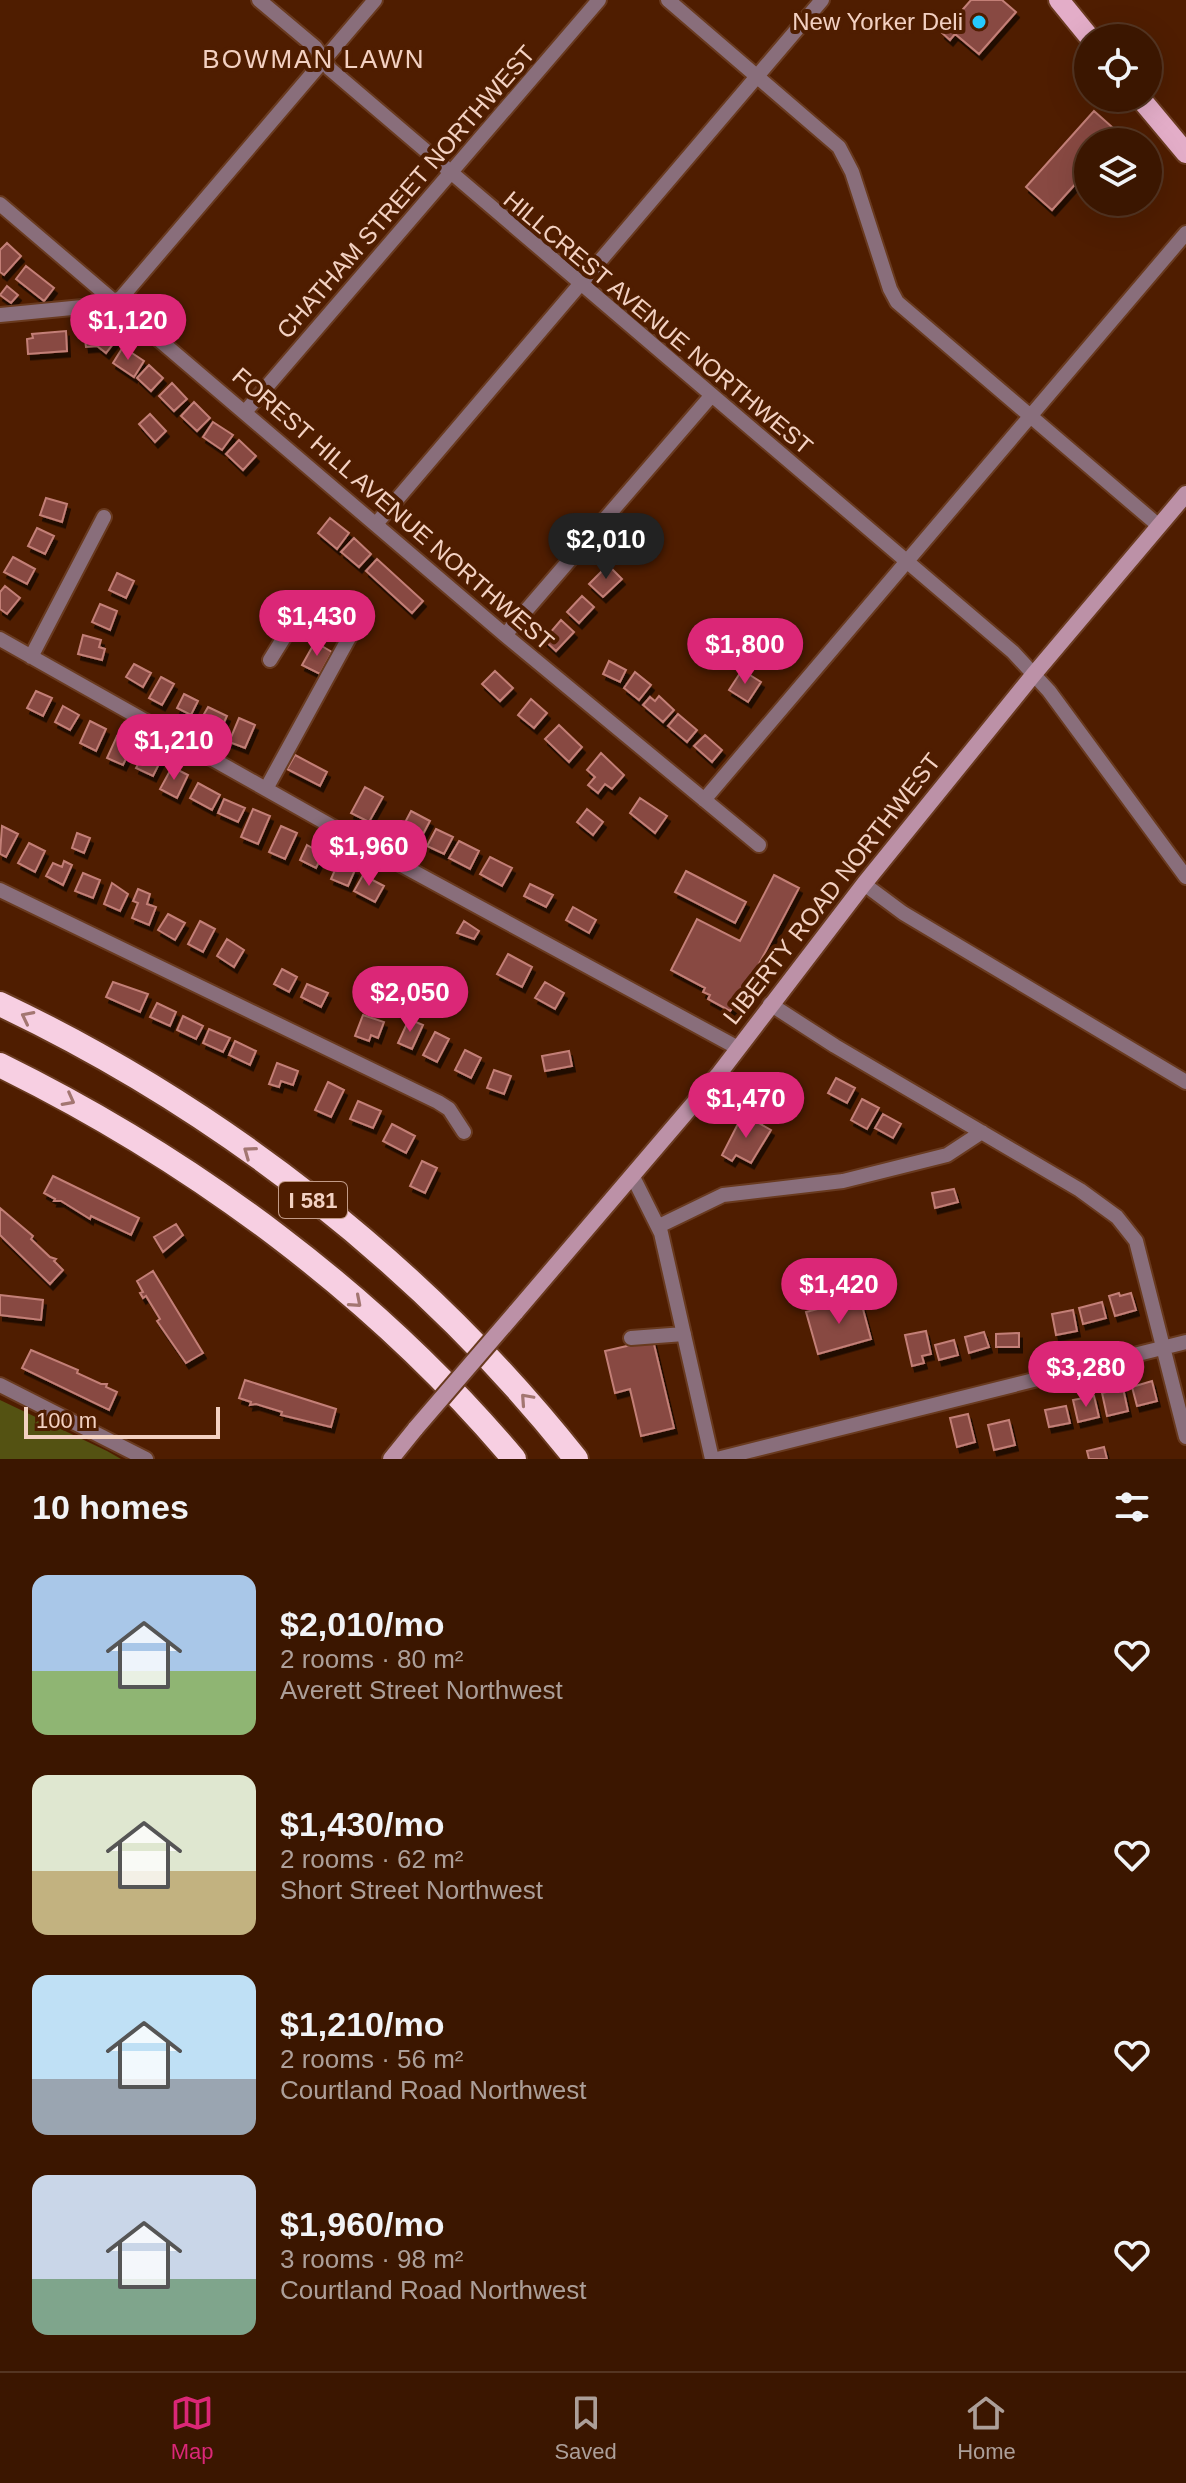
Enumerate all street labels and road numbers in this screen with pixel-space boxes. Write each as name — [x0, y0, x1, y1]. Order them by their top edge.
street label: CHATHAM STREET NORTHWEST — [271, 40, 540, 343]
street label: HILLCREST AVENUE NORTHWEST — [498, 185, 818, 460]
street label: FOREST HILL AVENUE NORTHWEST — [227, 362, 560, 656]
street label: LIBERTY ROAD NORTHWEST — [718, 748, 946, 1029]
road number: I 581 — [279, 1182, 347, 1218]

